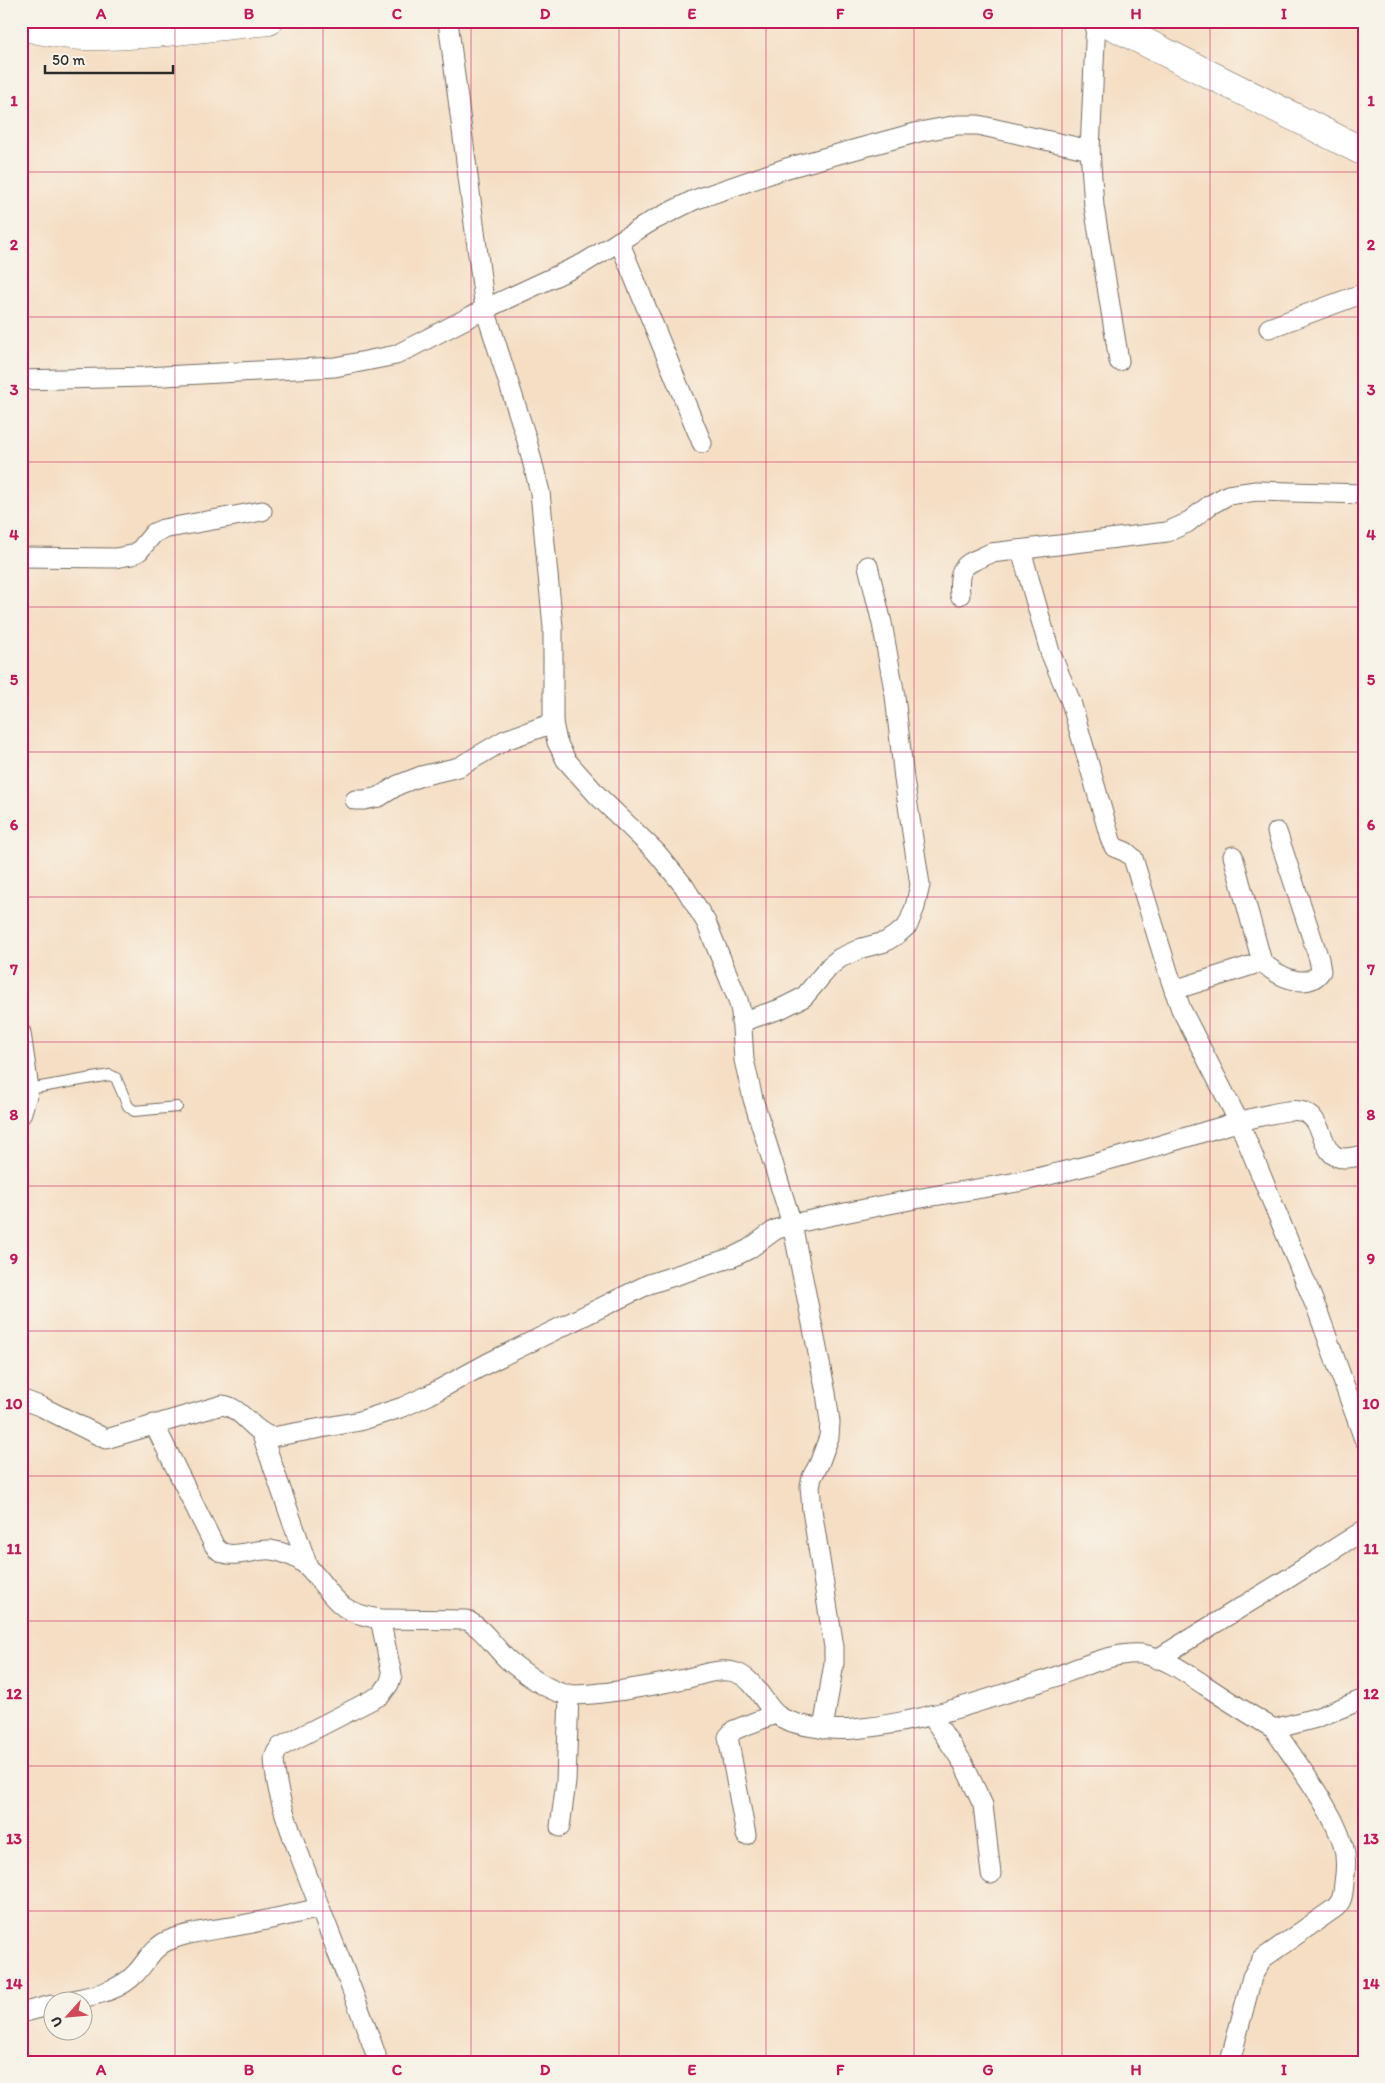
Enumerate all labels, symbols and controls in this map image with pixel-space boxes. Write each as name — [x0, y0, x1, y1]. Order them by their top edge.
text: A — [95, 4, 107, 23]
text: B — [244, 4, 255, 23]
text: C — [392, 4, 403, 23]
text: D — [540, 4, 551, 23]
text: E — [688, 4, 697, 23]
text: F — [836, 4, 845, 23]
text: G — [982, 4, 994, 23]
text: H — [1130, 4, 1142, 23]
text: I — [1281, 4, 1287, 23]
scale bar — [45, 42, 172, 74]
text: 50 m — [52, 51, 85, 69]
text: 1 — [10, 91, 18, 110]
text: 1 — [1367, 91, 1375, 110]
text: 2 — [10, 235, 19, 254]
text: 2 — [1367, 235, 1376, 254]
text: 3 — [10, 380, 19, 399]
text: 3 — [1367, 380, 1376, 399]
text: 4 — [9, 525, 19, 544]
text: 4 — [1366, 525, 1376, 544]
text: 5 — [10, 670, 19, 689]
text: 5 — [1367, 670, 1376, 689]
text: 6 — [10, 815, 19, 834]
text: 6 — [1367, 815, 1376, 834]
text: 7 — [9, 960, 18, 979]
text: 7 — [1366, 960, 1375, 979]
text: 8 — [10, 1105, 19, 1124]
text: 8 — [1367, 1105, 1376, 1124]
text: 9 — [10, 1249, 18, 1268]
text: 9 — [1367, 1249, 1375, 1268]
text: 10 — [5, 1394, 23, 1413]
text: 10 — [1362, 1394, 1380, 1413]
text: 11 — [7, 1539, 22, 1558]
text: 11 — [1364, 1539, 1379, 1558]
text: 12 — [6, 1684, 23, 1703]
text: 12 — [1363, 1684, 1380, 1703]
text: 13 — [6, 1829, 22, 1848]
text: 13 — [1363, 1829, 1379, 1848]
text: 14 — [5, 1974, 23, 1993]
text: 14 — [1362, 1974, 1380, 1993]
north arrow — [42, 1990, 92, 2040]
text: U — [47, 2014, 67, 2030]
text: A — [95, 2060, 107, 2079]
text: B — [244, 2060, 255, 2079]
text: C — [392, 2060, 403, 2079]
text: D — [540, 2060, 551, 2079]
text: E — [688, 2060, 697, 2079]
text: F — [836, 2060, 845, 2079]
text: G — [982, 2060, 994, 2079]
text: H — [1130, 2060, 1142, 2079]
text: I — [1281, 2060, 1287, 2079]

